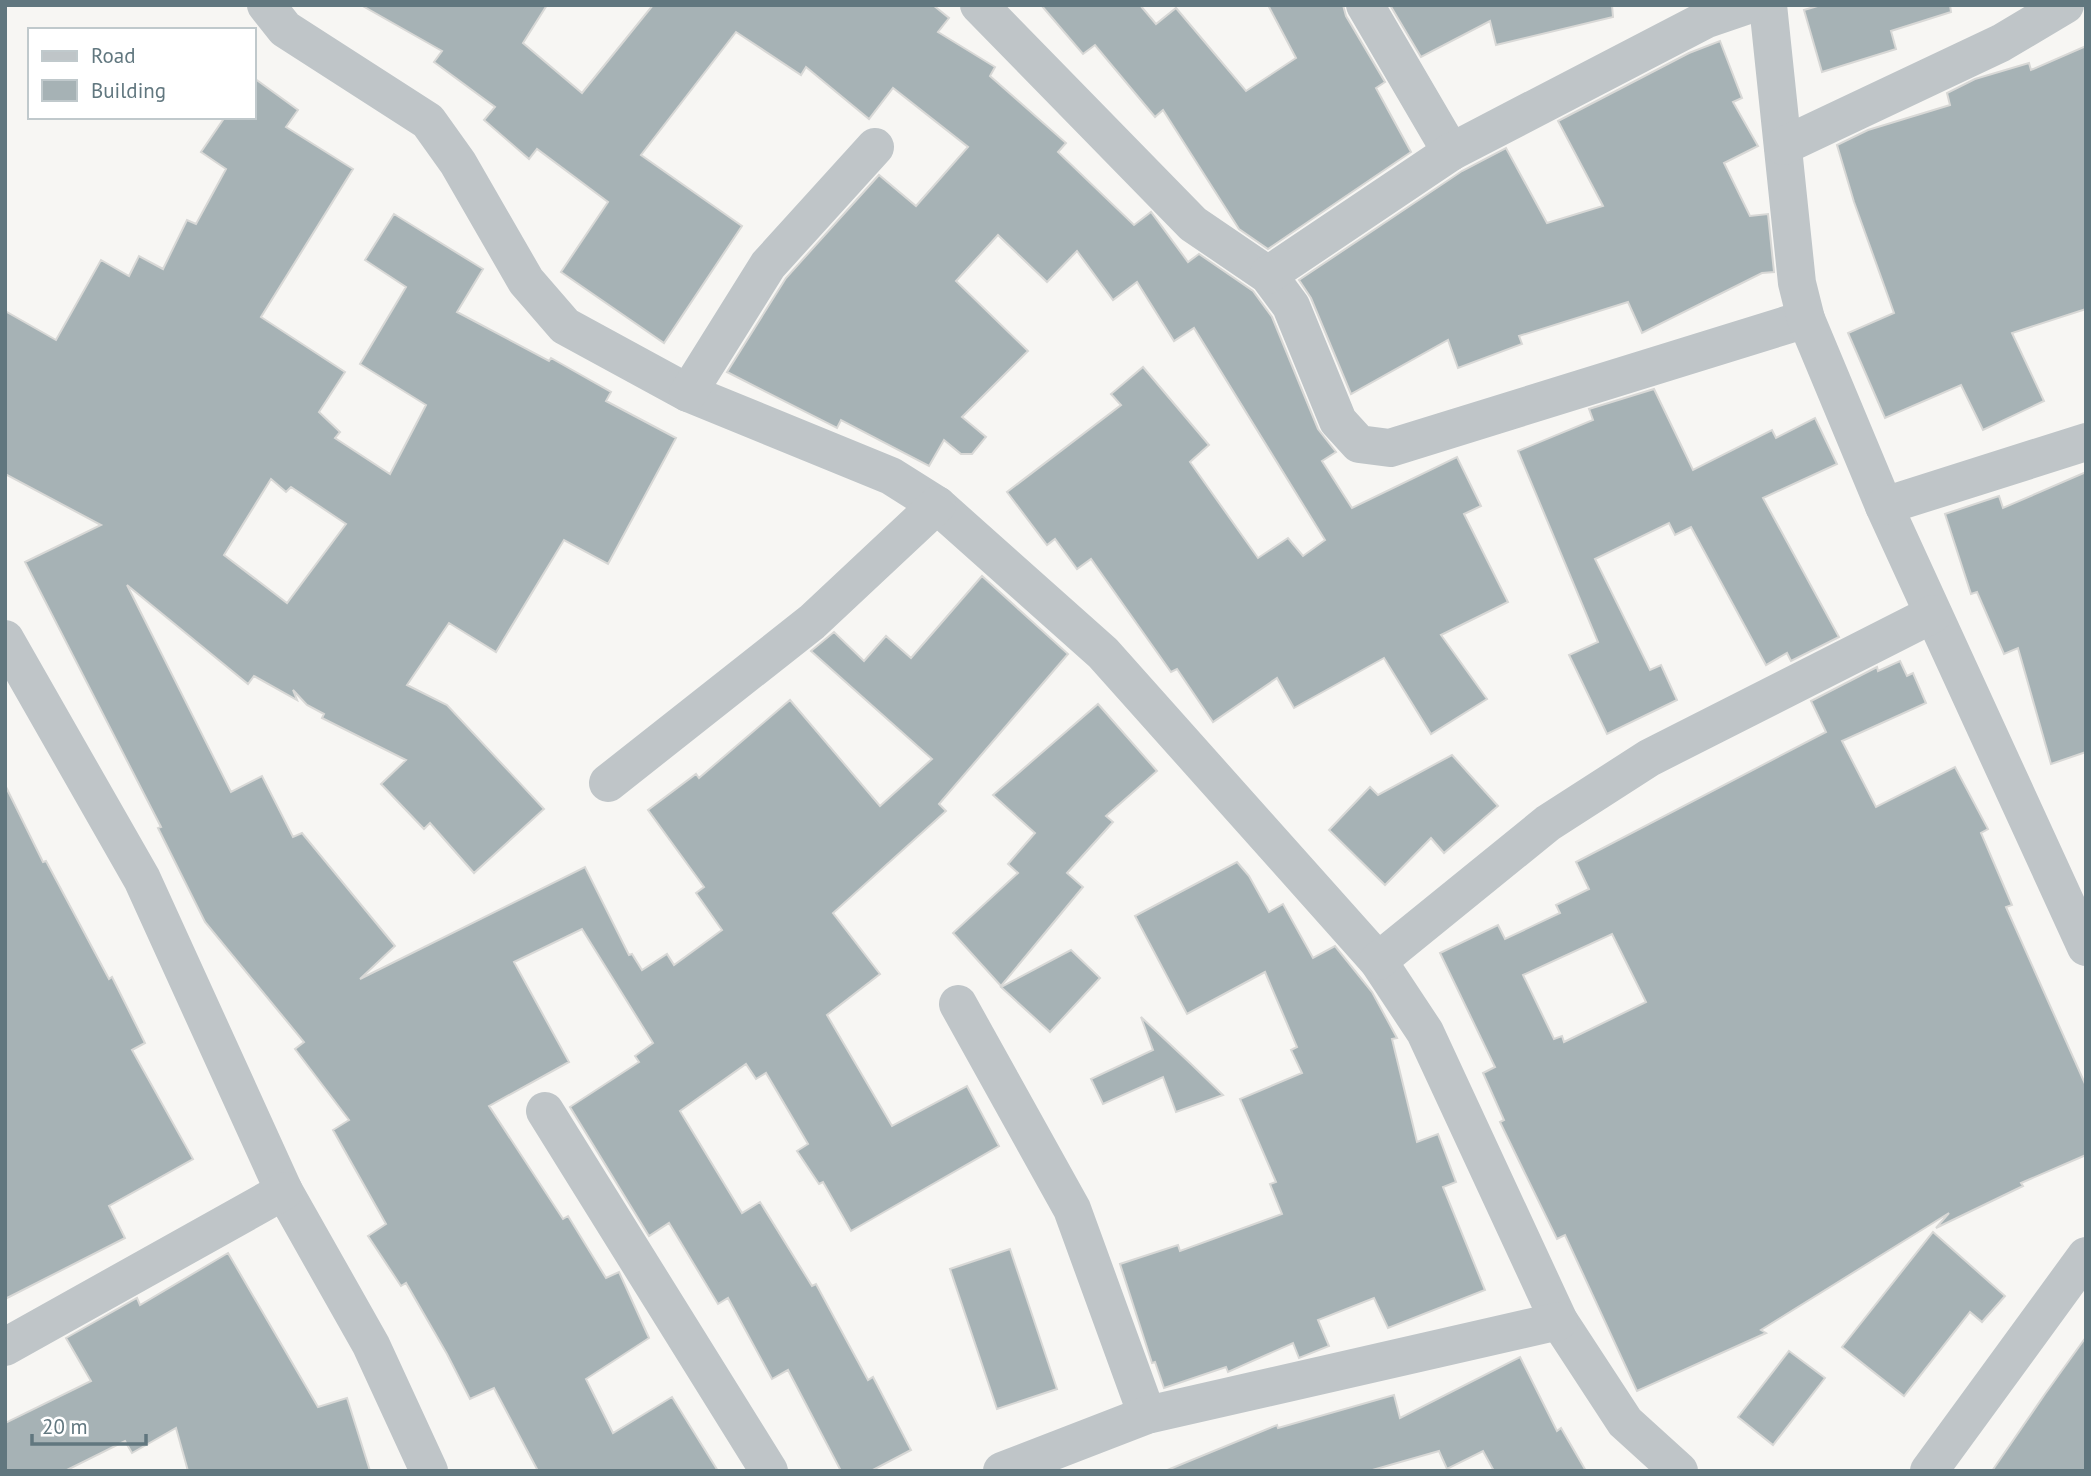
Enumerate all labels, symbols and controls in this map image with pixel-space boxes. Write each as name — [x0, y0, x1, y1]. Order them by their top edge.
legend — [28, 28, 256, 119]
text: Road — [91, 42, 135, 69]
text: Building — [91, 77, 166, 104]
scale bar — [32, 1402, 145, 1446]
text: 20 m — [42, 1413, 88, 1440]

